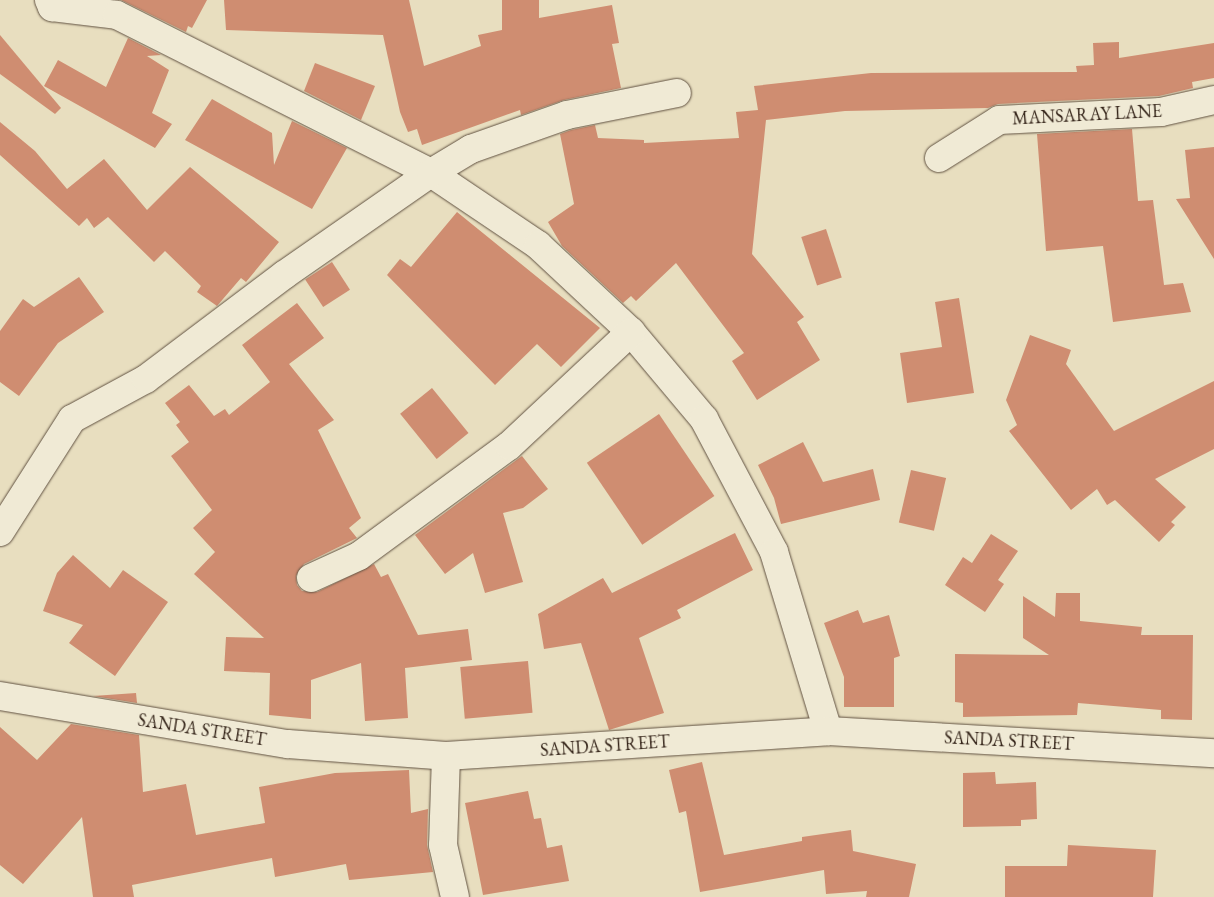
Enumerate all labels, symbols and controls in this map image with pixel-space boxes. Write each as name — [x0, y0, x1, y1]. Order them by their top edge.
street label: MANSARAY LANE — [1012, 100, 1162, 130]
street label: SANDA STREET — [136, 709, 268, 751]
street label: SANDA STREET — [944, 727, 1074, 755]
street label: SANDA STREET — [540, 731, 670, 761]

